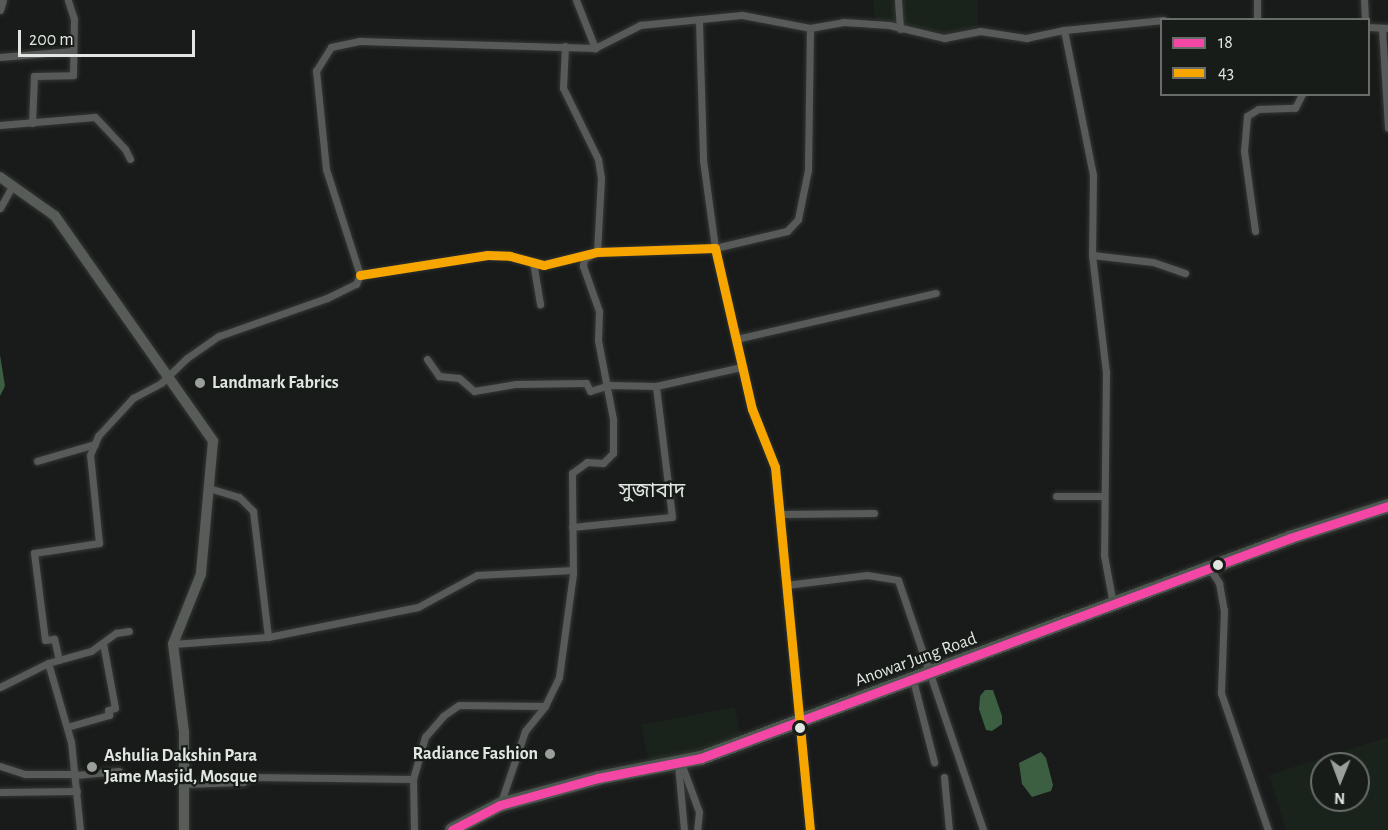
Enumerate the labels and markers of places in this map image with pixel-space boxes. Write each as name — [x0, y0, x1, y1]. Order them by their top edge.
place label: Landmark Fabrics — [212, 372, 339, 394]
marker: Landmark Fabrics — [193, 376, 207, 390]
unlabelled marker — [1212, 559, 1224, 571]
unlabelled marker — [794, 722, 806, 734]
place label: Radiance Fashion — [413, 743, 538, 765]
place label: Ashulia Dakshin Para Jame Masjid, Mosque — [104, 746, 257, 789]
marker: Radiance Fashion — [543, 747, 557, 761]
marker: Ashulia Dakshin Para Jame Masjid, Mosque — [85, 760, 99, 774]

